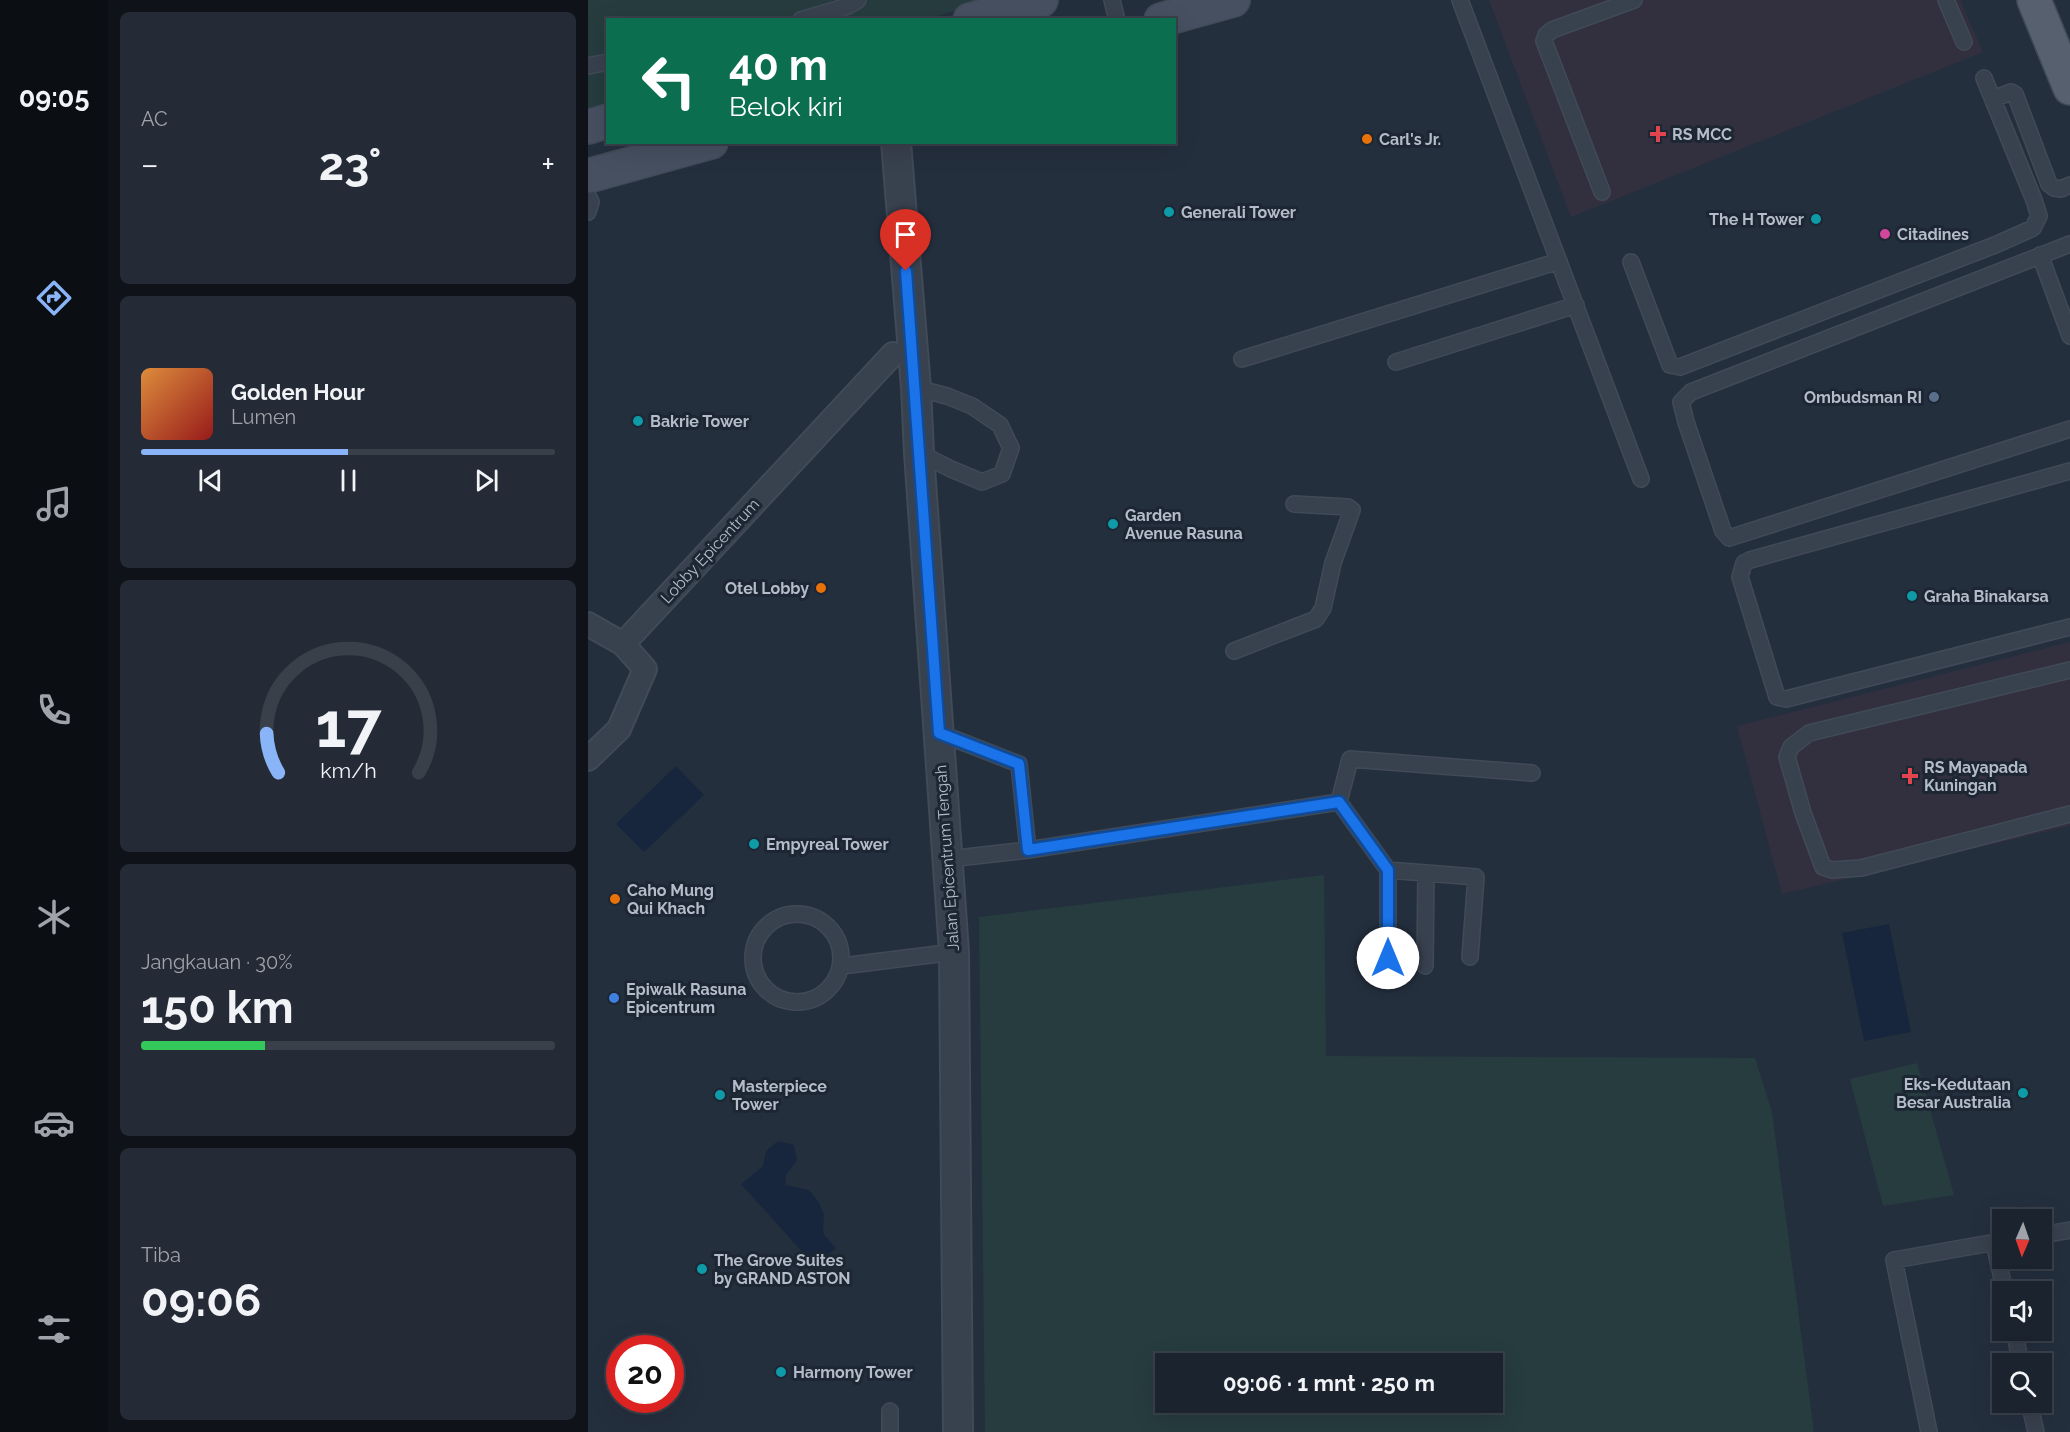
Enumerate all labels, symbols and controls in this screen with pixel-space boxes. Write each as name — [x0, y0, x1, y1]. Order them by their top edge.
text: 40 m — [729, 41, 828, 90]
icon: left — [630, 42, 708, 120]
text: 09:05 — [19, 82, 89, 113]
text: Belok kiri — [729, 91, 843, 122]
text: AC — [141, 107, 168, 131]
marker: RS MCC — [1649, 125, 1667, 143]
place label: RS MCC — [1672, 125, 1732, 144]
place label: Carl's Jr. — [1379, 130, 1441, 149]
marker: Carl's Jr. — [1360, 132, 1374, 146]
text: 23° — [319, 138, 381, 191]
text: − — [141, 145, 159, 184]
text: + — [541, 145, 555, 184]
place label: Generali Tower — [1181, 203, 1296, 222]
marker: Generali Tower — [1162, 205, 1176, 219]
pin — [880, 209, 931, 271]
place label: The H Tower — [1709, 210, 1804, 229]
marker: The H Tower — [1809, 212, 1823, 226]
icon: arrive — [889, 218, 922, 251]
place label: Citadines — [1897, 225, 1969, 244]
marker: Citadines — [1878, 227, 1892, 241]
icon: directions — [33, 277, 75, 319]
text: Golden Hour — [231, 379, 365, 405]
place label: Ombudsman RI — [1804, 388, 1922, 407]
marker: Ombudsman RI — [1927, 390, 1941, 404]
text: Lumen — [231, 405, 296, 429]
place label: Bakrie Tower — [650, 412, 749, 431]
marker: Bakrie Tower — [631, 414, 645, 428]
icon: previous — [194, 464, 227, 497]
icon: pause — [332, 464, 365, 497]
icon: next — [470, 464, 503, 497]
icon: music — [33, 483, 75, 525]
street label: Lobby Epicentrum — [657, 495, 763, 607]
place label: Garden Avenue Rasuna — [1125, 506, 1243, 543]
marker: Garden Avenue Rasuna — [1106, 517, 1120, 531]
place label: Otel Lobby — [725, 579, 809, 598]
marker: Otel Lobby — [814, 581, 828, 595]
place label: Graha Binakarsa — [1924, 587, 2049, 606]
marker: Graha Binakarsa — [1905, 589, 1919, 603]
text: 17 — [315, 688, 382, 762]
icon: phone — [33, 689, 75, 731]
text: km/h — [320, 758, 376, 783]
place label: RS Mayapada Kuningan — [1924, 758, 2028, 795]
street label: Jalan Epicentrum Tengah — [931, 764, 963, 952]
marker: RS Mayapada Kuningan — [1901, 767, 1919, 785]
place label: Empyreal Tower — [766, 835, 889, 854]
marker: Empyreal Tower — [747, 837, 761, 851]
place label: Caho Mung Qui Khach — [627, 881, 714, 918]
marker: Caho Mung Qui Khach — [608, 892, 622, 906]
icon: climate — [33, 896, 75, 938]
position arrow — [1356, 926, 1420, 990]
text: Jangkauan · 30% — [141, 950, 292, 974]
place label: Epiwalk Rasuna Epicentrum — [626, 980, 746, 1017]
text: 150 km — [141, 981, 294, 1034]
marker: Epiwalk Rasuna Epicentrum — [607, 991, 621, 1005]
place label: Eks-Kedutaan Besar Australia — [1896, 1075, 2011, 1112]
place label: Masterpiece Tower — [732, 1077, 827, 1114]
marker: Eks-Kedutaan Besar Australia — [2016, 1086, 2030, 1100]
marker: Masterpiece Tower — [713, 1088, 727, 1102]
icon: car — [33, 1102, 75, 1144]
north arrow — [1992, 1209, 2052, 1269]
map controls — [1992, 1209, 2052, 1413]
text: Tiba — [141, 1243, 181, 1267]
place label: The Grove Suites by GRAND ASTON — [714, 1251, 850, 1288]
marker: The Grove Suites by GRAND ASTON — [695, 1262, 709, 1276]
text: 09:06 — [141, 1274, 261, 1327]
button: sound — [1992, 1281, 2052, 1341]
icon: filters — [33, 1308, 75, 1350]
speed limit sign: 20 — [606, 1335, 684, 1413]
button: search — [1992, 1353, 2052, 1413]
place label: Harmony Tower — [793, 1363, 913, 1382]
marker: Harmony Tower — [774, 1365, 788, 1379]
text: 09:06 · 1 mnt · 250 m — [1223, 1370, 1435, 1396]

